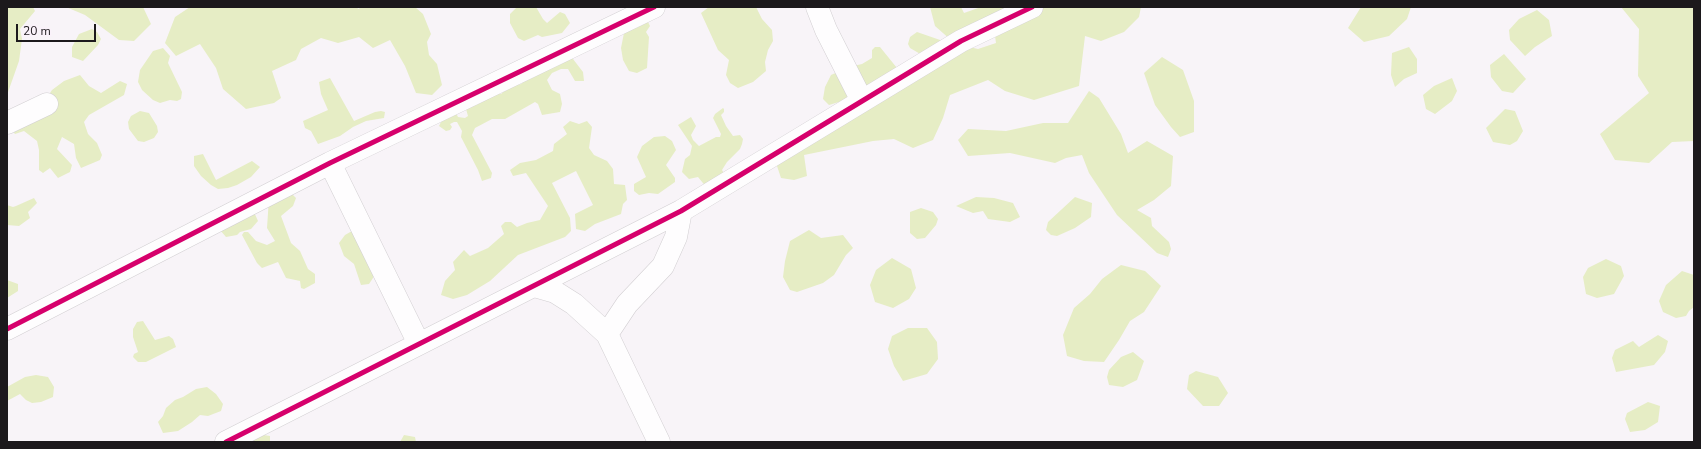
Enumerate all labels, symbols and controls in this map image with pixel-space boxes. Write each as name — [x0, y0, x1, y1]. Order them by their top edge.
scale bar — [18, 16, 98, 42]
text: 20 m — [23, 23, 51, 39]

